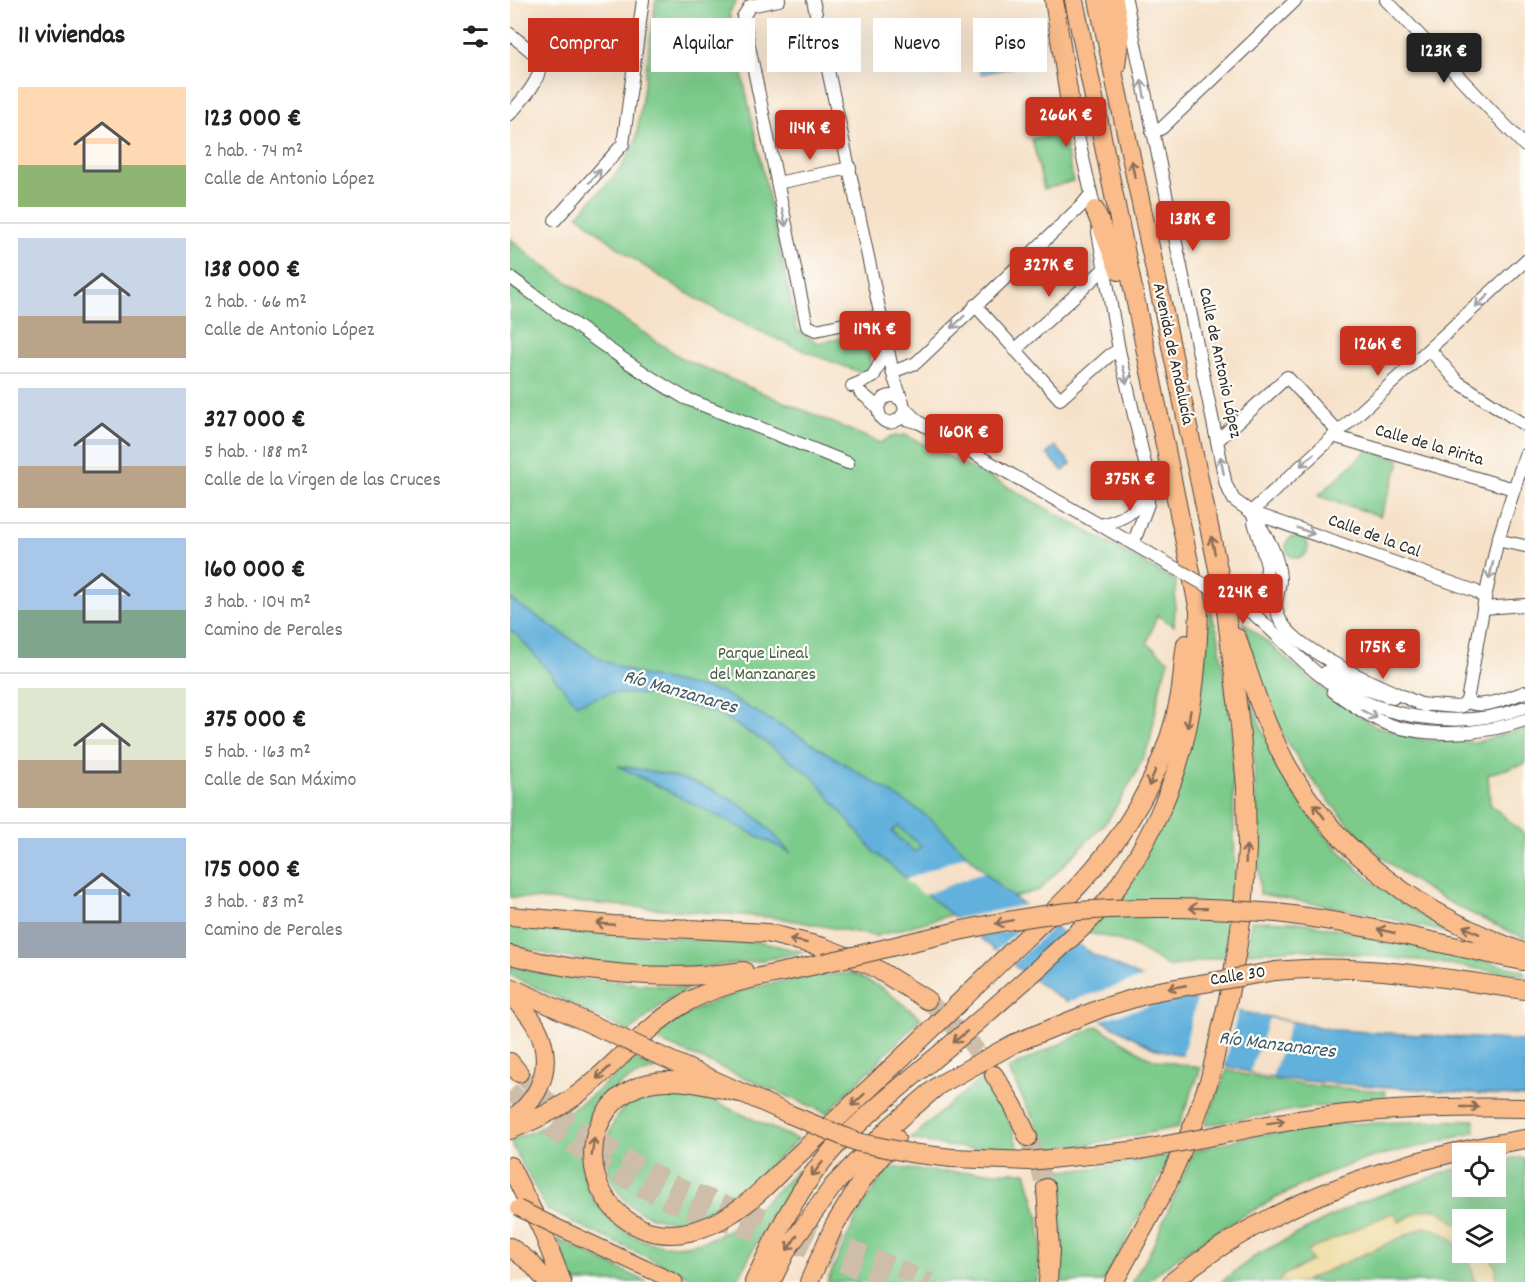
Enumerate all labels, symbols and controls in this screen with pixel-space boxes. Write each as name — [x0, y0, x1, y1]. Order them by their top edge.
text: 11 viviendas — [18, 18, 125, 55]
chip: Comprar — [528, 18, 639, 72]
chip: Alquilar — [651, 18, 755, 72]
chip: Filtros — [767, 18, 861, 72]
chip: Nuevo — [873, 18, 961, 72]
chip: Piso — [973, 18, 1047, 72]
icon: filters — [459, 20, 492, 53]
pin: 123K € — [1395, 33, 1493, 84]
text: 123K € — [1421, 38, 1467, 66]
one-way arrow — [1137, 80, 1149, 99]
pin: 266K € — [1017, 97, 1115, 148]
text: 123 000 € — [204, 101, 302, 138]
text: 266K € — [1039, 102, 1093, 130]
pin: 114K € — [761, 110, 859, 161]
icon: home — [66, 111, 138, 183]
text: 114K € — [789, 115, 831, 143]
text: 2 hab. · 74 m² — [204, 138, 303, 166]
one-way arrow — [1127, 160, 1138, 179]
text: Calle de Antonio López — [204, 166, 374, 194]
one-way arrow — [588, 168, 601, 184]
pin: 138K € — [1144, 201, 1242, 252]
text: 138K € — [1170, 206, 1216, 234]
one-way arrow — [779, 208, 790, 228]
pin: 327K € — [1000, 247, 1098, 298]
text: 138 000 € — [204, 252, 301, 289]
text: 327K € — [1024, 252, 1074, 280]
icon: home — [66, 262, 138, 334]
street label: Avenida de Andalucía — [1145, 281, 1199, 428]
street label: Calle de Antonio López — [1191, 285, 1247, 441]
text: 2 hab. · 66 m² — [204, 289, 307, 317]
one-way arrow — [1475, 294, 1490, 309]
pin: 119K € — [826, 311, 924, 362]
one-way arrow — [951, 314, 966, 329]
text: 119K € — [854, 316, 896, 344]
text: Calle de Antonio López — [204, 317, 374, 345]
pin: 126K € — [1329, 326, 1427, 377]
text: 126K € — [1354, 331, 1402, 359]
one-way arrow — [1119, 365, 1131, 384]
text: 327 000 € — [204, 402, 306, 439]
icon: home — [66, 412, 138, 484]
pin: 160K € — [915, 414, 1013, 465]
text: 160K € — [939, 419, 989, 447]
street label: Calle de la Pirita — [1372, 419, 1487, 474]
text: 5 hab. · 188 m² — [204, 439, 308, 467]
one-way arrow — [1299, 453, 1314, 467]
one-way arrow — [1216, 456, 1227, 475]
pin: 375K € — [1081, 461, 1179, 512]
text: 375K € — [1105, 466, 1155, 494]
text: Calle de la Virgen de las Cruces — [204, 467, 441, 495]
street label: Calle de la Cal — [1324, 509, 1424, 566]
one-way arrow — [1296, 527, 1315, 538]
one-way arrow — [1206, 536, 1218, 555]
text: 160 000 € — [204, 552, 306, 589]
icon: home — [66, 562, 138, 634]
one-way arrow — [1484, 562, 1496, 581]
pin: 224K € — [1194, 574, 1292, 625]
text: 224K € — [1218, 579, 1268, 607]
text: 3 hab. · 104 m² — [204, 589, 311, 617]
text: Camino de Perales — [204, 617, 343, 645]
pin: 175K € — [1334, 629, 1432, 680]
text: 175K € — [1360, 634, 1406, 662]
park label: Parque Lineal del Manzanares — [710, 642, 816, 688]
water label: Río Manzanares — [620, 663, 741, 723]
text: 375 000 € — [204, 702, 306, 739]
one-way arrow — [1183, 709, 1194, 728]
one-way arrow — [1359, 709, 1377, 721]
icon: home — [66, 712, 138, 784]
text: 5 hab. · 163 m² — [204, 739, 311, 767]
text: Calle de San Máximo — [204, 767, 356, 795]
one-way arrow — [1146, 768, 1157, 787]
one-way arrow — [1313, 804, 1325, 820]
one-way arrow — [1241, 845, 1252, 865]
text: 175 000 € — [204, 852, 301, 889]
icon: home — [66, 862, 138, 934]
text: 3 hab. · 83 m² — [204, 889, 304, 917]
one-way arrow — [1188, 902, 1208, 914]
text: Camino de Perales — [204, 917, 343, 945]
one-way arrow — [995, 917, 1014, 928]
one-way arrow — [595, 918, 615, 929]
one-way arrow — [1462, 924, 1480, 936]
one-way arrow — [1377, 925, 1396, 936]
one-way arrow — [789, 934, 808, 946]
street label: Calle 30 — [1209, 960, 1267, 994]
one-way arrow — [1168, 982, 1187, 993]
water label: Río Manzanares — [1217, 1025, 1338, 1067]
one-way arrow — [953, 1030, 968, 1044]
one-way arrow — [595, 1066, 610, 1080]
one-way arrow — [850, 1093, 865, 1107]
one-way arrow — [1459, 1101, 1479, 1113]
one-way arrow — [1265, 1116, 1285, 1127]
one-way arrow — [588, 1138, 599, 1157]
map controls — [1452, 1143, 1506, 1263]
button: locate — [1452, 1143, 1506, 1197]
one-way arrow — [811, 1161, 824, 1177]
button: layers — [1452, 1209, 1506, 1263]
one-way arrow — [786, 1234, 798, 1251]

